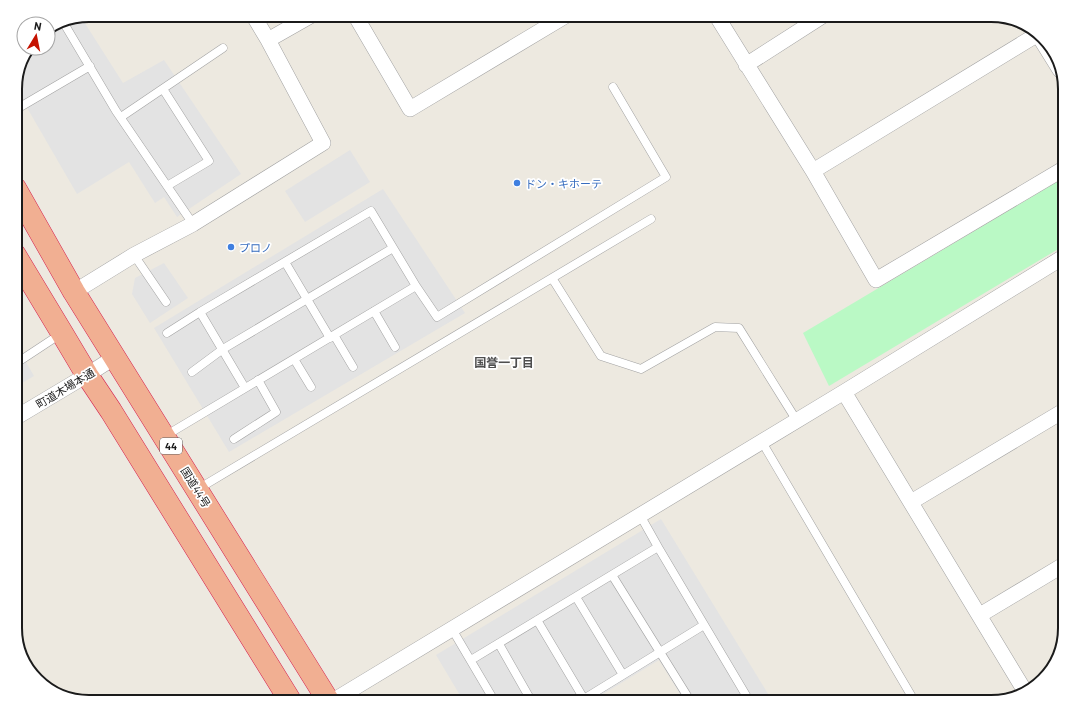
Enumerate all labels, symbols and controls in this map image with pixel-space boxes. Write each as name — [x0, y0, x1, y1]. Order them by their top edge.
north arrow — [16, 16, 56, 56]
text: N — [33, 19, 43, 33]
place label: ドン・キホーテ — [525, 177, 602, 190]
marker: ドン・キホーテ — [512, 178, 522, 188]
place label: プロノ — [239, 241, 272, 254]
marker: プロノ — [226, 242, 236, 252]
district label: 国誉一丁目 — [474, 355, 534, 369]
street label: 町道木場本通 — [33, 365, 97, 411]
road number: 44 — [160, 438, 182, 454]
street label: 国道44号 — [179, 464, 213, 510]

